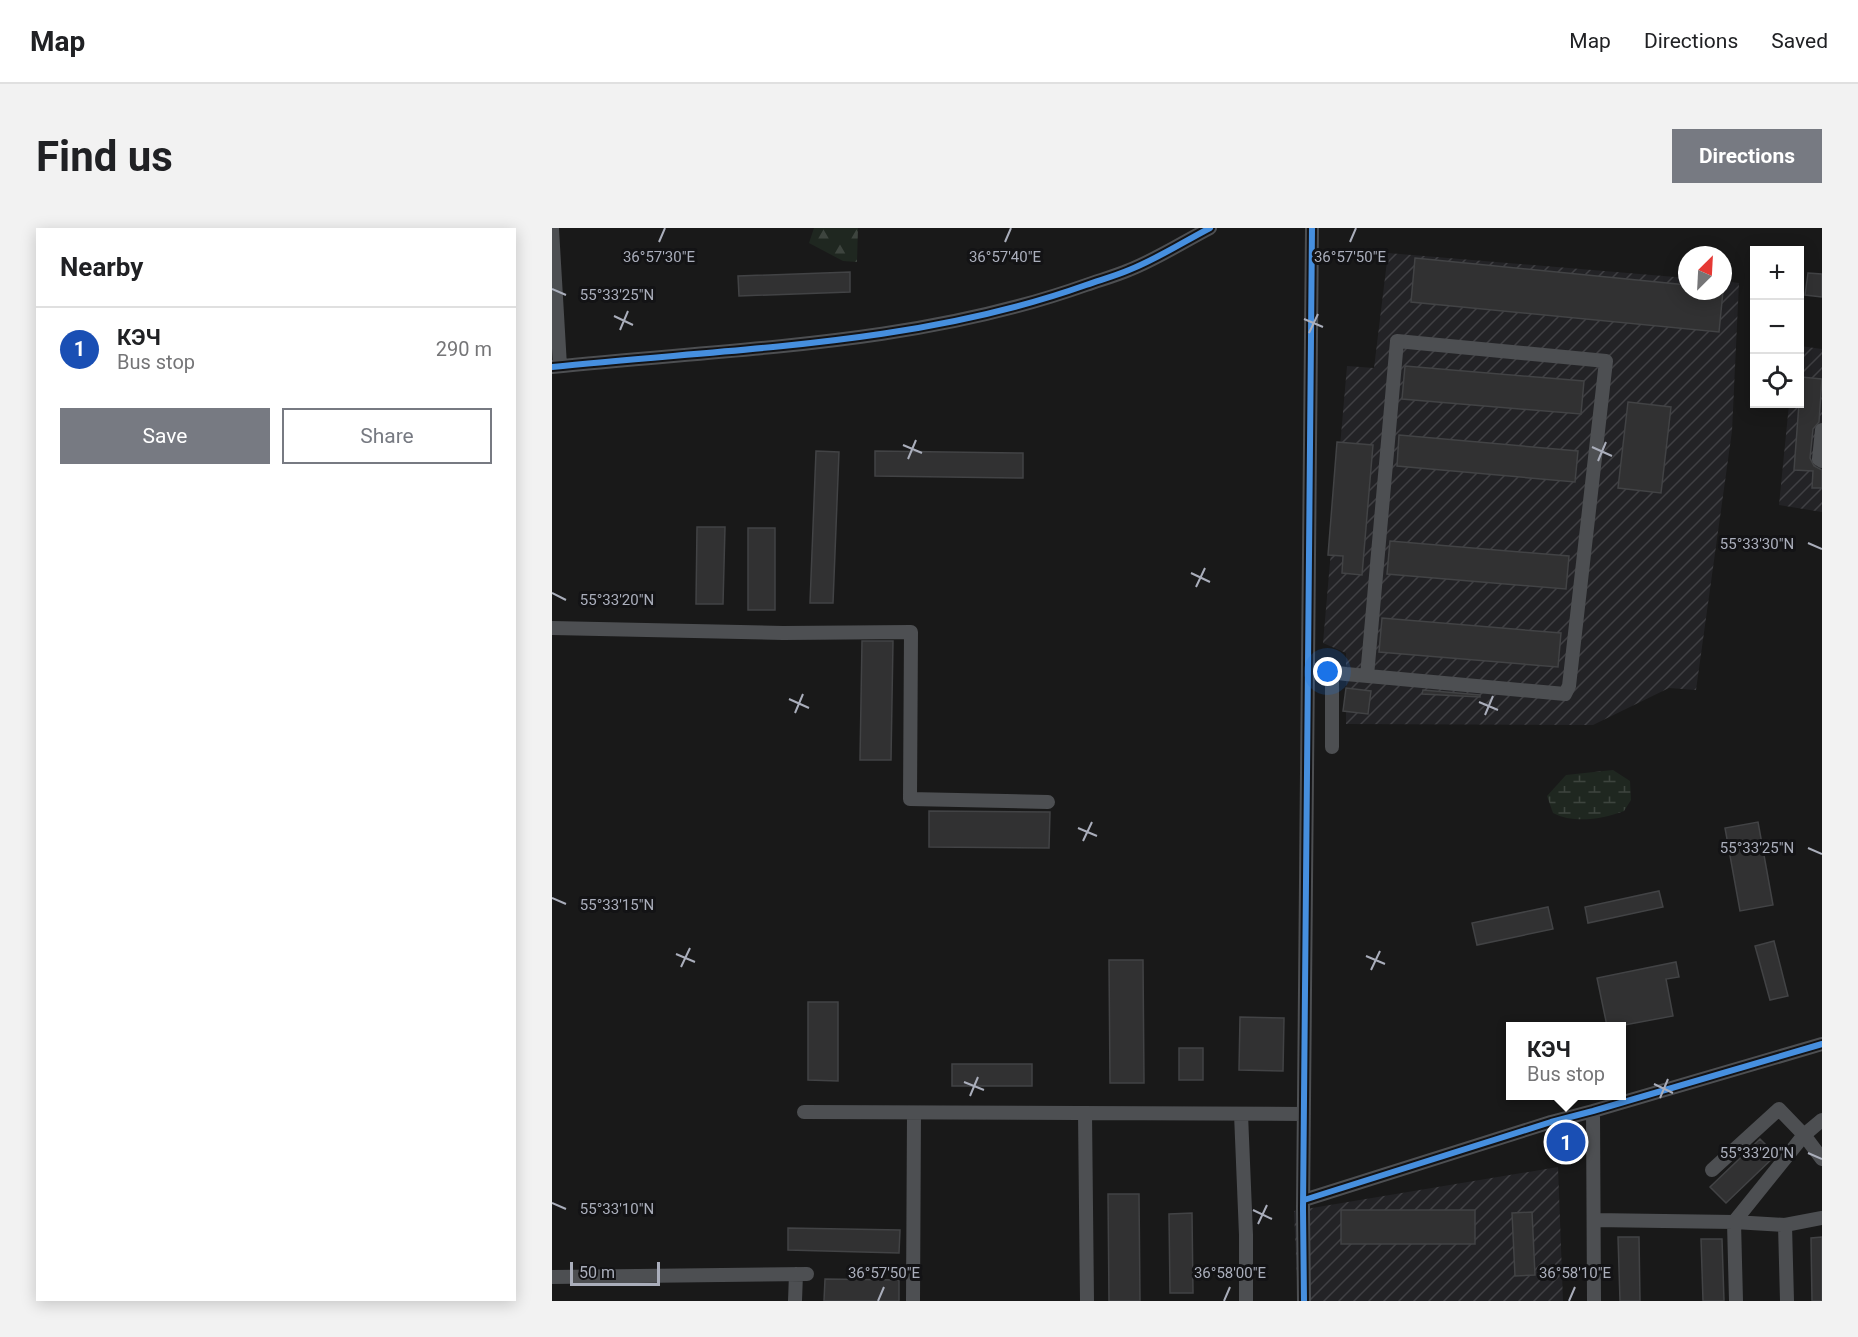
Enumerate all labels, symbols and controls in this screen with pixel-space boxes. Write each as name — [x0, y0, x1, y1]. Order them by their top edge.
text: Map — [30, 25, 85, 58]
text: Map — [1569, 29, 1611, 53]
text: Directions — [1644, 29, 1738, 53]
text: Saved — [1771, 29, 1828, 53]
button: Directions — [1672, 129, 1822, 183]
text: Find us — [36, 132, 173, 181]
north arrow — [1678, 246, 1732, 300]
map controls — [1750, 246, 1804, 408]
button: + — [1750, 246, 1804, 300]
text: 36°57'30"E — [623, 248, 696, 266]
text: 36°57'40"E — [969, 248, 1042, 266]
text: 36°57'50"E — [1314, 248, 1387, 266]
text: Nearby — [60, 252, 143, 282]
text: 55°33'25"N — [580, 286, 654, 304]
button: − — [1750, 300, 1804, 354]
text: КЭЧ — [117, 325, 161, 350]
text: 1 — [74, 337, 85, 361]
text: 290 m — [436, 337, 492, 361]
text: Bus stop — [117, 350, 195, 374]
button: locate — [1750, 354, 1804, 408]
button: Save — [60, 408, 270, 464]
button: Share — [282, 408, 492, 464]
text: 55°33'30"N — [1720, 535, 1794, 553]
text: 55°33'20"N — [580, 591, 654, 609]
your location — [1313, 657, 1342, 686]
text: 55°33'25"N — [1720, 839, 1794, 857]
text: 55°33'15"N — [580, 896, 654, 914]
popup — [1506, 1022, 1626, 1100]
text: КЭЧ — [1527, 1037, 1571, 1062]
text: Bus stop — [1527, 1062, 1605, 1086]
pin: 1 — [1546, 1120, 1586, 1164]
text: 55°33'20"N — [1720, 1144, 1794, 1162]
text: 55°33'10"N — [580, 1200, 654, 1218]
scale bar — [570, 1259, 660, 1286]
text: 50 m — [579, 1263, 615, 1282]
text: 36°57'50"E — [848, 1264, 921, 1282]
text: 36°58'00"E — [1194, 1264, 1267, 1282]
text: 36°58'10"E — [1539, 1264, 1612, 1282]

